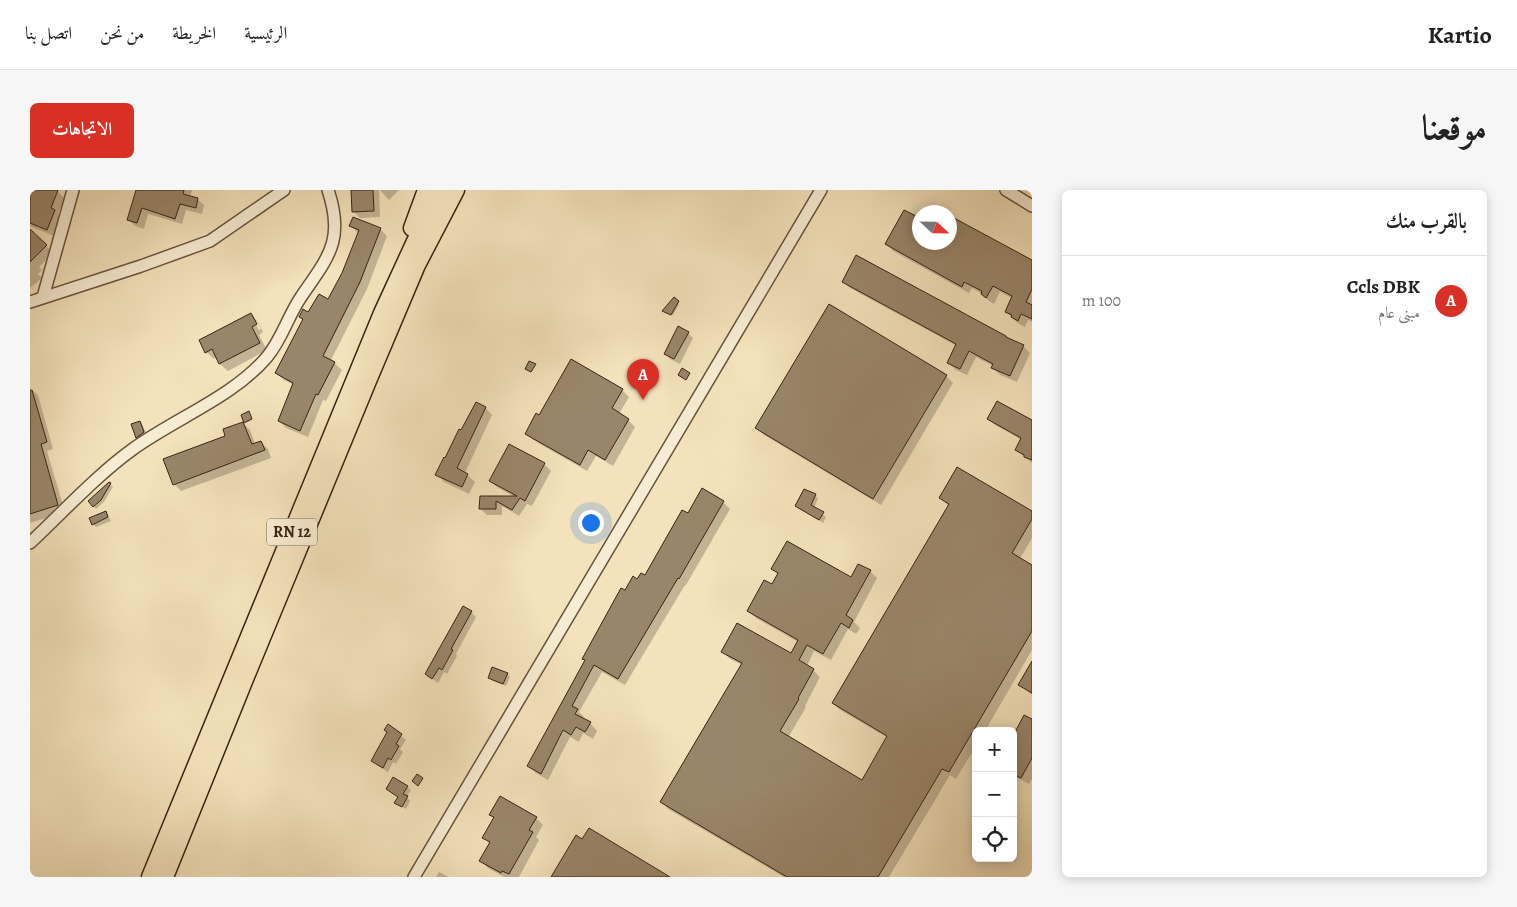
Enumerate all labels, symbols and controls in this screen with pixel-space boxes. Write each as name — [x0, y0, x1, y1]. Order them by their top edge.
text: Kartio — [1428, 19, 1492, 51]
text: اتصل بنا — [25, 21, 72, 45]
text: من نحن — [100, 21, 144, 45]
text: الخريطة — [172, 21, 216, 45]
text: الرئيسية — [244, 21, 287, 45]
button: الاتجاهات — [30, 103, 134, 158]
text: موقعنا — [1422, 103, 1487, 151]
north arrow — [912, 205, 957, 250]
text: بالقرب منك — [1386, 207, 1467, 235]
text: Ccls DBK — [1347, 274, 1420, 300]
text: 100 m — [1082, 290, 1121, 312]
text: A — [1446, 290, 1456, 312]
text: مبنى عام — [1378, 302, 1420, 324]
pin: A — [627, 359, 659, 400]
your location — [578, 510, 604, 536]
road number: RN 12 — [267, 518, 317, 546]
map controls — [972, 727, 1017, 862]
button: + — [972, 727, 1017, 772]
button: − — [972, 772, 1017, 817]
button: locate — [972, 817, 1017, 862]

